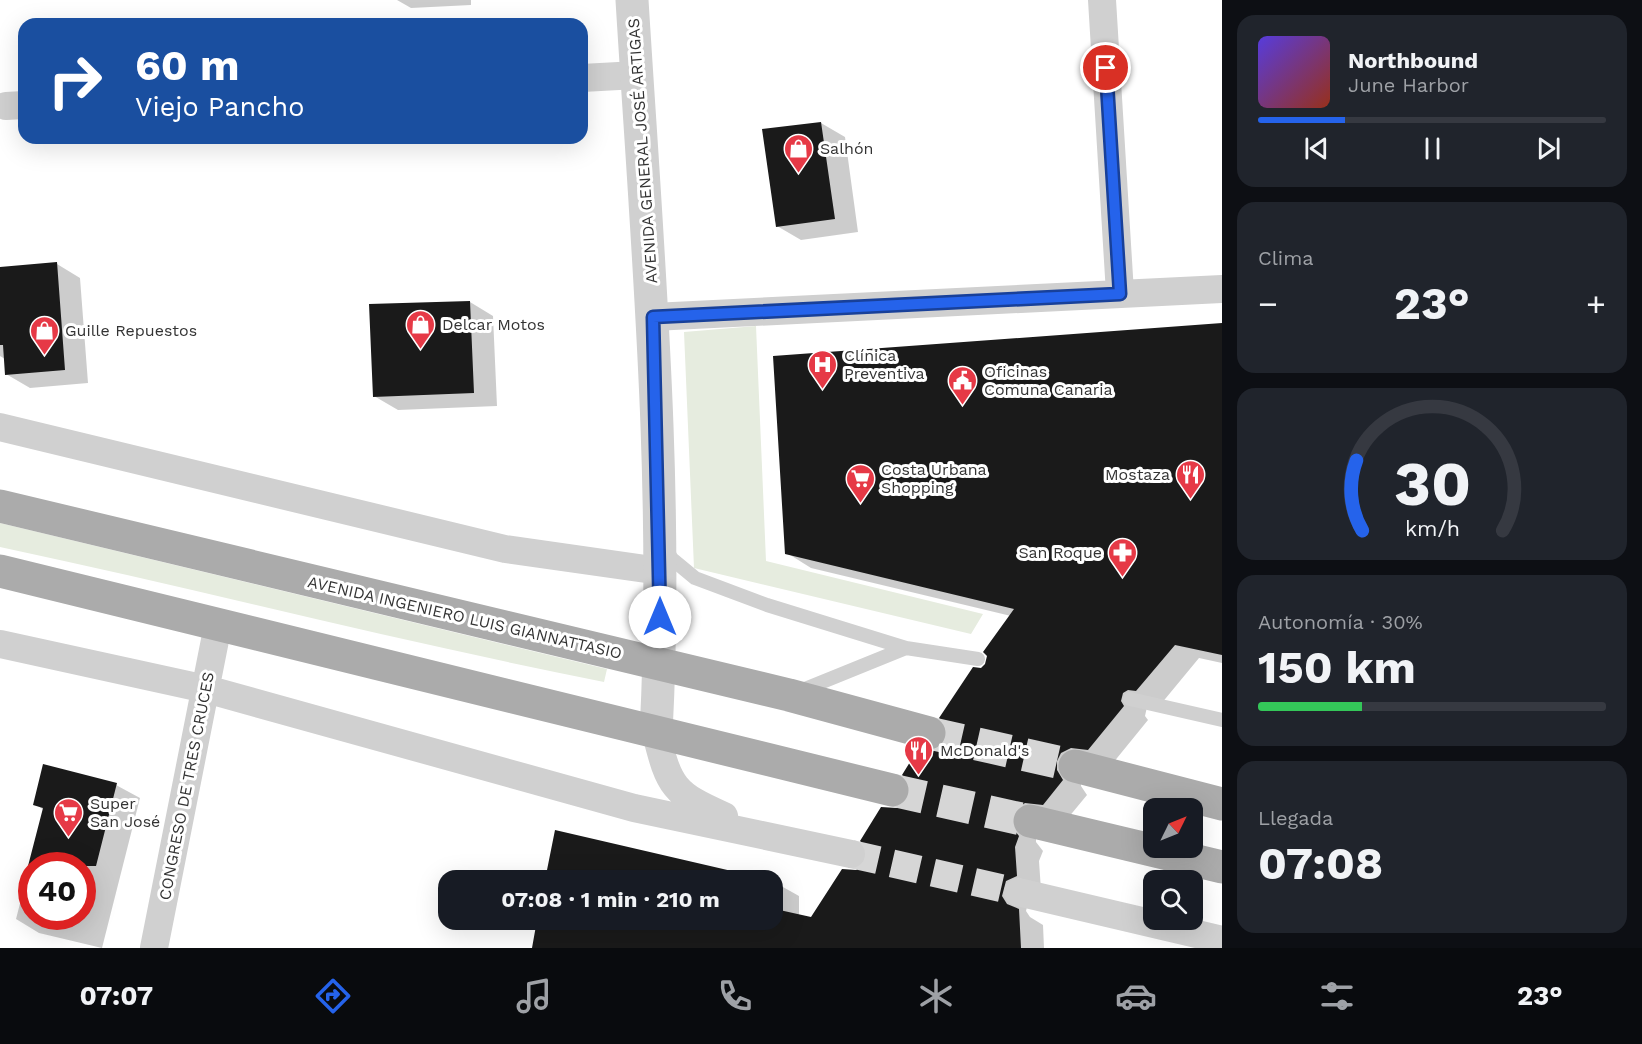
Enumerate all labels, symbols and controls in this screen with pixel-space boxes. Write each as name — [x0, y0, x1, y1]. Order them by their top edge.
street label: AVENIDA GENERAL JOSÉ ARTIGAS — [624, 18, 661, 284]
text: 60 m — [135, 41, 239, 90]
icon: right — [36, 42, 114, 120]
pin — [1080, 42, 1131, 93]
text: Northbound — [1348, 48, 1478, 73]
icon: arrive — [1089, 51, 1122, 84]
text: June Harbor — [1348, 73, 1469, 97]
text: Viejo Pancho — [135, 91, 304, 123]
shop icon: Salhón — [783, 132, 815, 174]
icon: previous — [1300, 132, 1333, 165]
icon: pause — [1416, 132, 1449, 165]
icon: next — [1532, 132, 1565, 165]
place label: Salhón — [820, 139, 873, 158]
text: Clima — [1258, 246, 1314, 270]
text: 23° — [1394, 277, 1470, 330]
text: − — [1258, 284, 1278, 323]
text: + — [1586, 284, 1606, 323]
shop icon: Delcar Motos — [405, 308, 437, 350]
shop icon: Guille Repuestos — [28, 314, 60, 356]
place label: Delcar Motos — [442, 315, 545, 334]
place label: Guille Repuestos — [65, 321, 197, 340]
place label: Clínica Preventiva — [844, 346, 925, 383]
hospital icon: Clínica Preventiva — [807, 348, 839, 390]
place label: Oficinas Comuna Canaria — [984, 362, 1113, 399]
public building icon: Oficinas Comuna Canaria — [947, 364, 979, 406]
text: 30 — [1393, 447, 1471, 520]
restaurant icon: Mostaza — [1175, 458, 1207, 500]
place label: Costa Urbana Shopping — [881, 460, 987, 497]
supermarket icon: Costa Urbana Shopping — [844, 462, 876, 504]
place label: Mostaza — [1105, 465, 1170, 484]
text: km/h — [1404, 516, 1460, 541]
pharmacy icon: San Roque — [1107, 536, 1139, 578]
place label: San Roque — [1018, 543, 1102, 562]
street label: AVENIDA INGENIERO LUIS GIANNATTASIO — [306, 572, 624, 663]
position arrow — [628, 585, 692, 649]
text: Autonomía · 30% — [1258, 610, 1423, 634]
text: 150 km — [1258, 641, 1416, 694]
street label: CONGRESO DE TRES CRUCES — [155, 670, 218, 902]
restaurant icon: McDonald's — [903, 734, 935, 776]
place label: McDonald's — [940, 741, 1030, 760]
place label: Super San José — [90, 794, 160, 831]
supermarket icon: Super San José — [53, 796, 85, 838]
north arrow — [1143, 798, 1203, 858]
map controls — [1143, 798, 1203, 930]
text: Llegada — [1258, 806, 1333, 830]
text: 07:08 — [1258, 837, 1383, 890]
speed limit sign: 40 — [18, 852, 96, 930]
button: search — [1143, 870, 1203, 930]
text: 07:08 · 1 min · 210 m — [501, 887, 720, 912]
icon: directions — [312, 975, 354, 1017]
icon: music — [513, 975, 555, 1017]
icon: phone — [714, 975, 756, 1017]
icon: climate — [915, 975, 957, 1017]
icon: car — [1115, 975, 1157, 1017]
icon: filters — [1316, 975, 1358, 1017]
text: 07:07 — [79, 980, 153, 1012]
text: 23° — [1517, 980, 1563, 1012]

